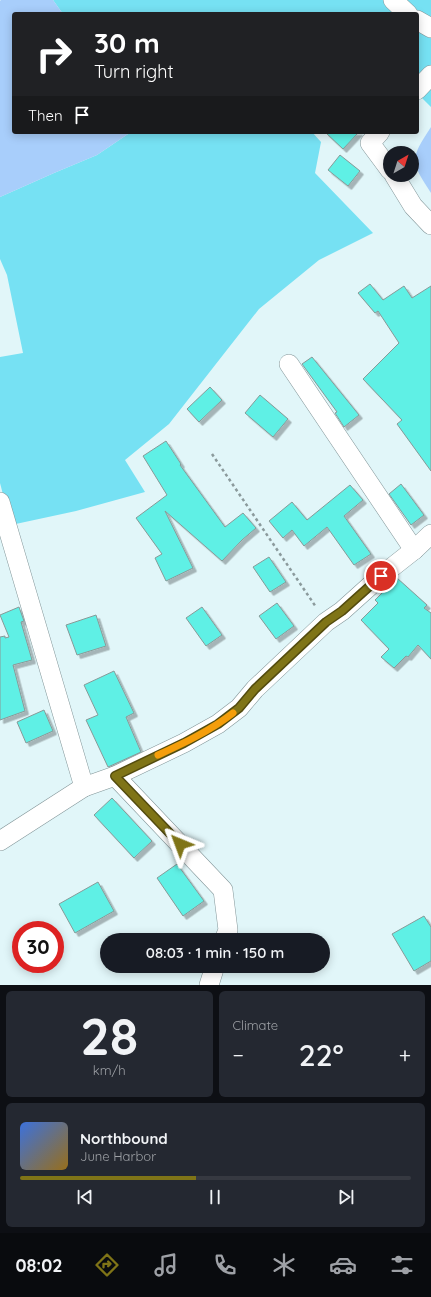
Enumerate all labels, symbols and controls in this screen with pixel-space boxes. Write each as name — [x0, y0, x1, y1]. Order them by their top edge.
text: 30 m — [94, 25, 160, 60]
icon: right — [28, 28, 80, 80]
text: Turn right — [94, 60, 174, 83]
icon: arrive — [71, 104, 93, 126]
text: Then — [28, 106, 63, 125]
north arrow — [383, 146, 419, 182]
map controls — [383, 146, 419, 182]
pin — [364, 559, 398, 593]
icon: arrive — [370, 565, 392, 587]
position arrow — [159, 823, 201, 865]
speed limit sign: 30 — [12, 921, 64, 973]
text: 08:03 · 1 min · 150 m — [146, 943, 284, 962]
text: 28 — [80, 1003, 138, 1068]
text: Climate — [233, 1017, 278, 1033]
text: 22° — [299, 1036, 344, 1074]
text: − — [233, 1041, 244, 1069]
text: + — [399, 1041, 411, 1069]
text: km/h — [93, 1062, 126, 1078]
text: Northbound — [80, 1129, 168, 1148]
text: June Harbor — [80, 1148, 156, 1164]
icon: previous — [74, 1186, 96, 1208]
icon: pause — [204, 1186, 226, 1208]
icon: next — [335, 1186, 357, 1208]
icon: directions — [93, 1251, 121, 1279]
icon: music — [152, 1251, 180, 1279]
icon: phone — [211, 1251, 239, 1279]
icon: climate — [270, 1251, 298, 1279]
icon: car — [329, 1251, 357, 1279]
icon: filters — [388, 1251, 416, 1279]
text: 08:02 — [15, 1254, 63, 1277]

